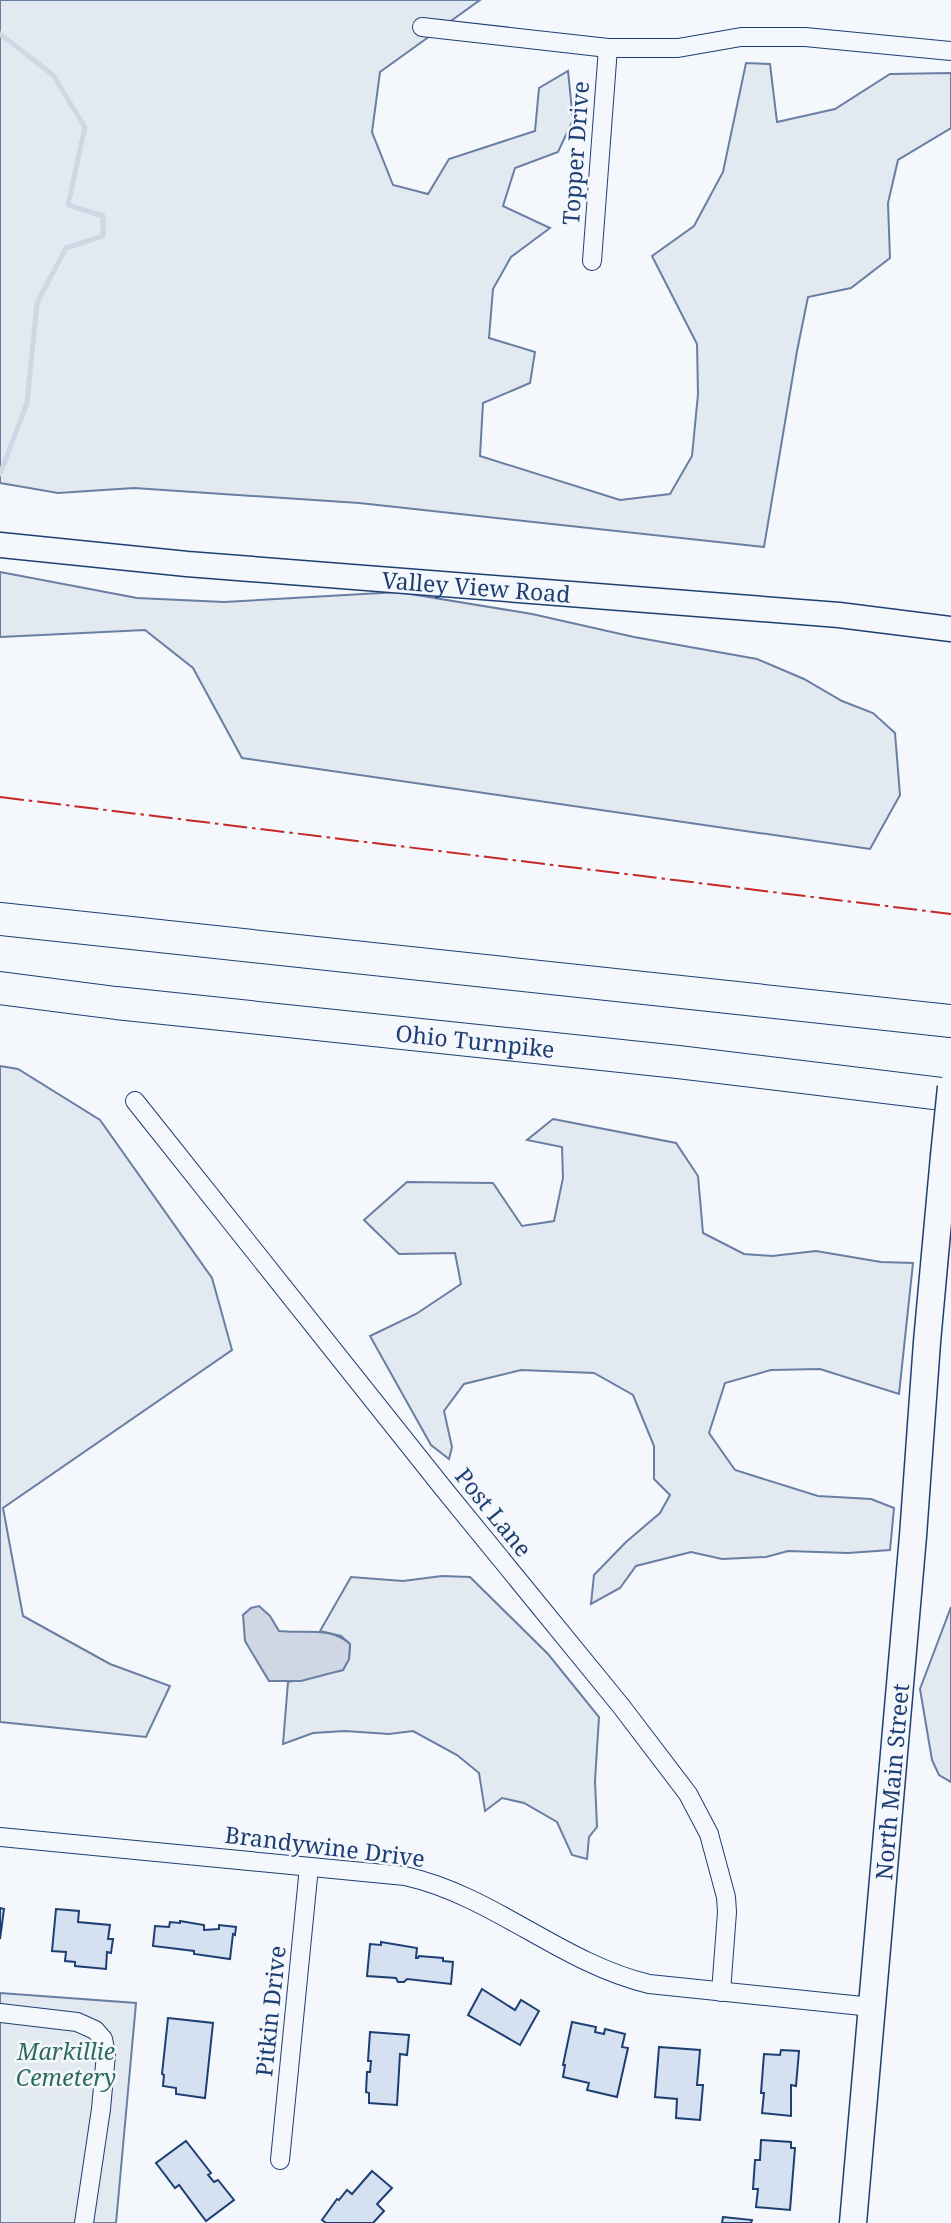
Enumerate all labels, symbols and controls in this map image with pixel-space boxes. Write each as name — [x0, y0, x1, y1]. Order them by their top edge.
street label: Topper Drive — [554, 80, 596, 226]
street label: Valley View Road — [381, 563, 572, 610]
street label: Ohio Turnpike — [394, 1016, 556, 1065]
street label: Post Lane — [448, 1461, 540, 1563]
street label: North Main Street — [867, 1682, 916, 1881]
street label: Brandywine Drive — [223, 1818, 427, 1874]
street label: Pitkin Drive — [247, 1944, 293, 2078]
park label: Markillie Cemetery — [16, 2035, 116, 2093]

